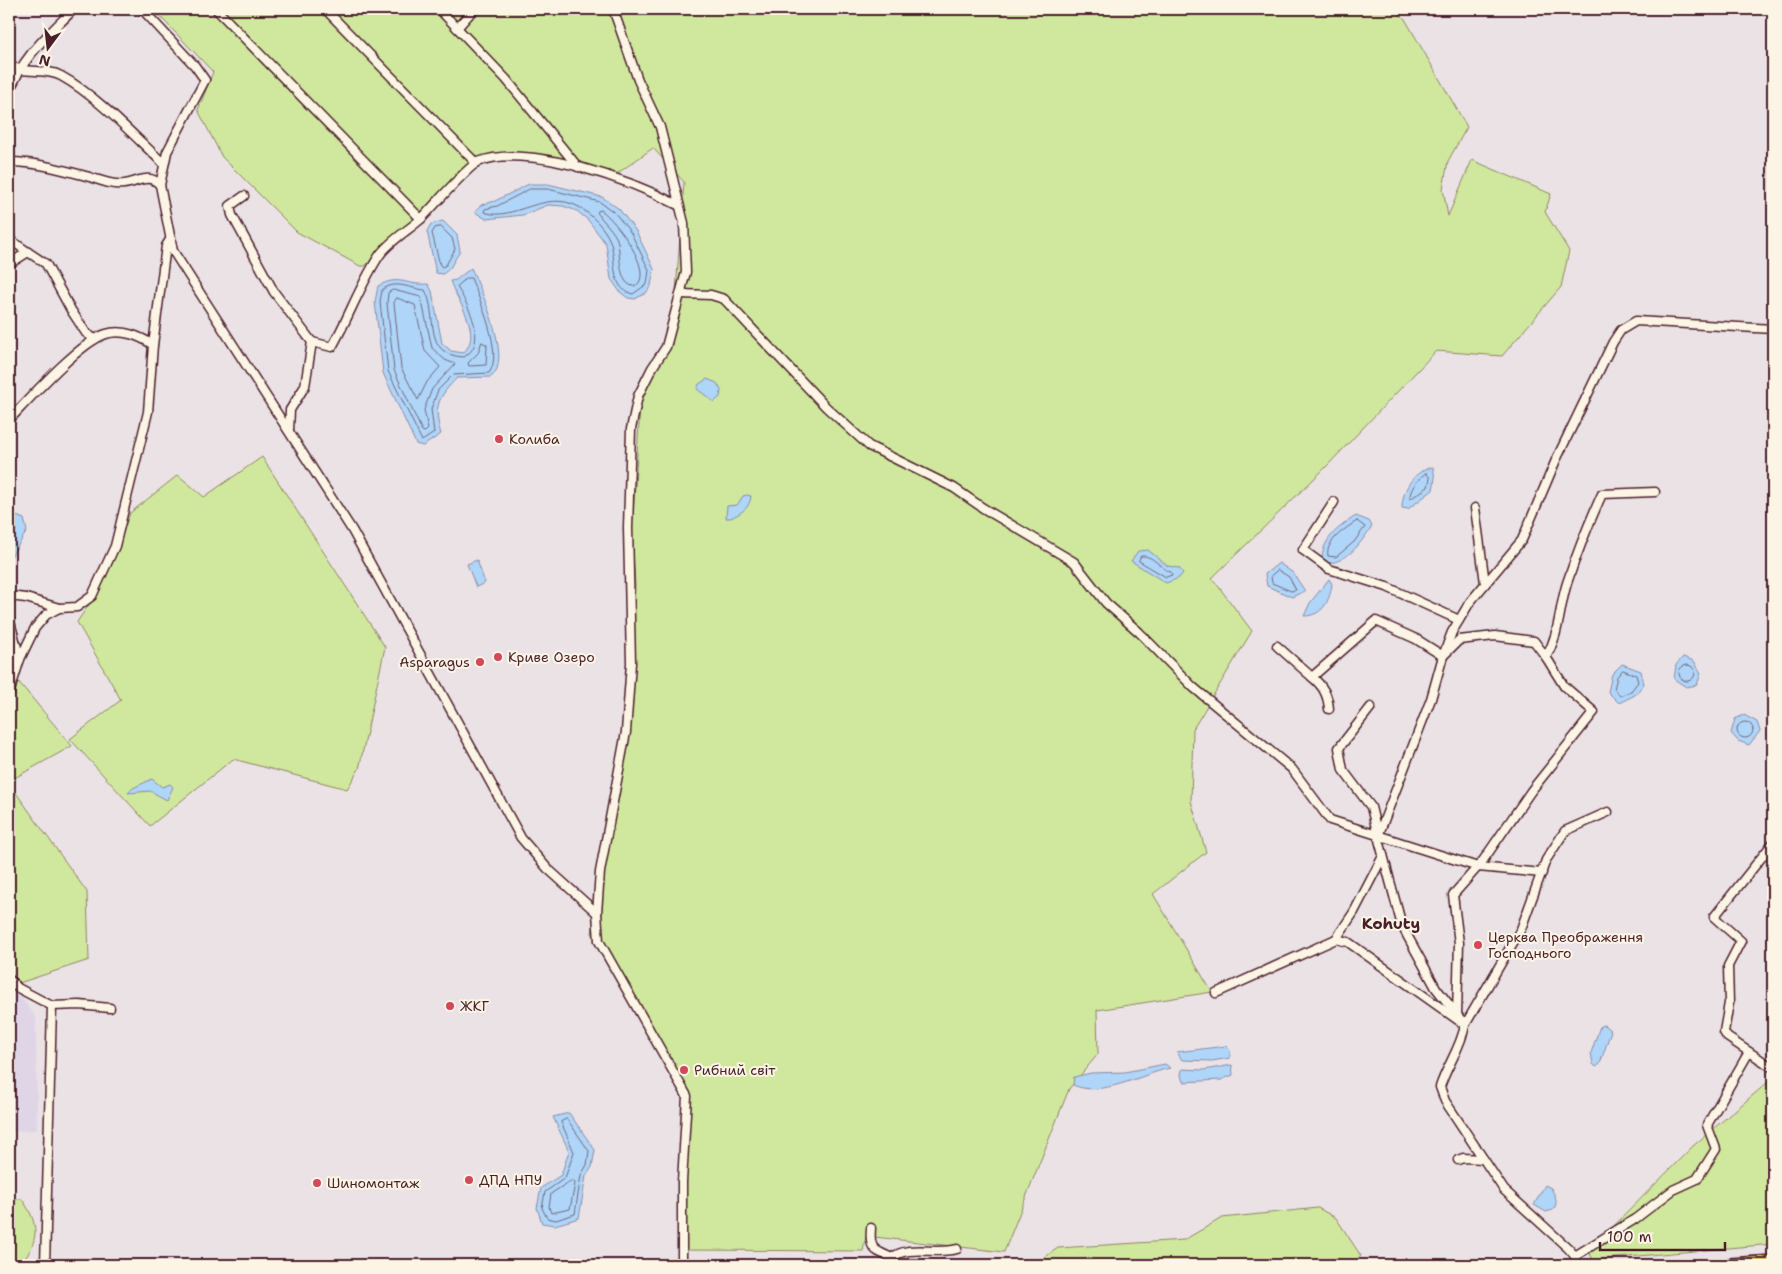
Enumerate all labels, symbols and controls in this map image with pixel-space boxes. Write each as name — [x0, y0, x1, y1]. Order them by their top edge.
north arrow — [22, 22, 72, 72]
text: N — [37, 50, 52, 71]
place label: Колиба — [509, 430, 560, 448]
marker: Колиба — [493, 433, 505, 445]
place label: Криве Озеро — [508, 648, 595, 666]
marker: Криве Озеро — [492, 651, 504, 663]
place label: Asparagus — [399, 653, 470, 671]
marker: Asparagus — [474, 656, 486, 668]
district label: Kohuty — [1362, 913, 1420, 934]
place label: Церква Преображення Господнього — [1488, 928, 1643, 962]
marker: Церква Преображення Господнього — [1472, 939, 1484, 951]
place label: ЖКГ — [460, 997, 490, 1015]
marker: ЖКГ — [444, 1000, 456, 1012]
place label: Рибний світ — [694, 1061, 776, 1079]
marker: Рибний світ — [678, 1064, 690, 1076]
place label: ДПД НПУ — [479, 1171, 542, 1189]
place label: Шиномонтаж — [327, 1174, 420, 1192]
marker: ДПД НПУ — [463, 1174, 475, 1186]
marker: Шиномонтаж — [311, 1177, 323, 1189]
scale bar — [1600, 1219, 1724, 1251]
text: 100 m — [1607, 1227, 1652, 1247]

